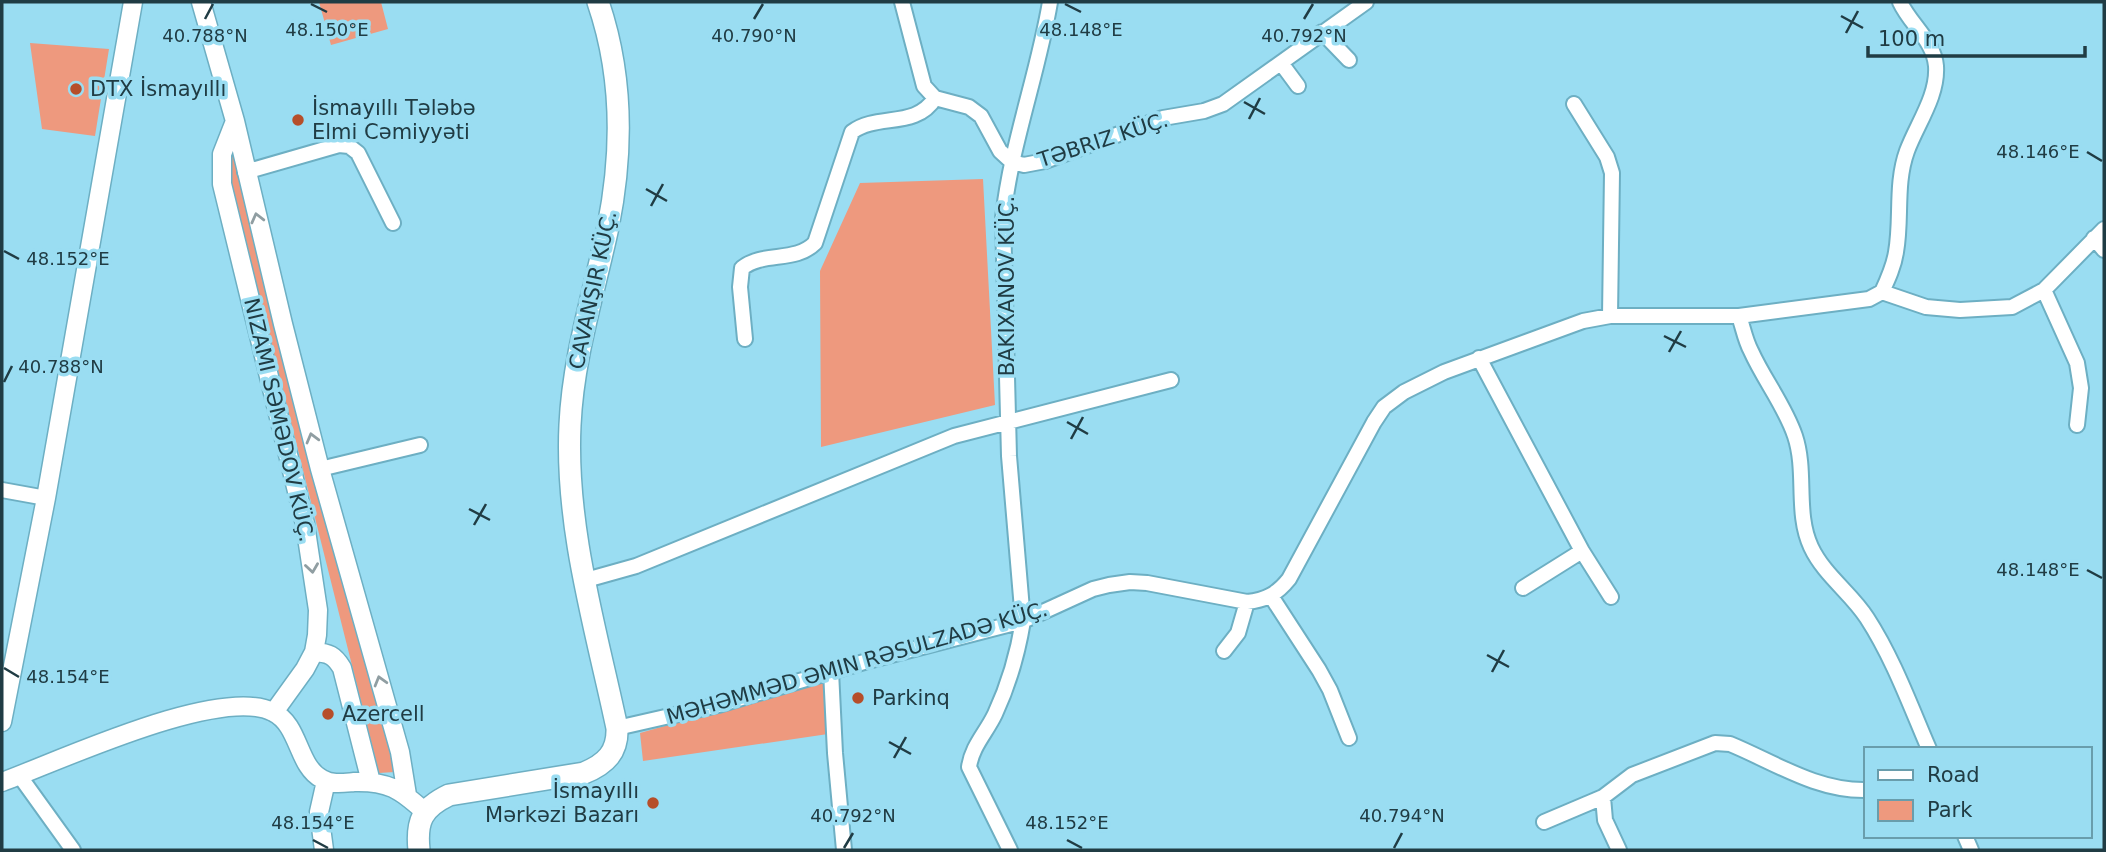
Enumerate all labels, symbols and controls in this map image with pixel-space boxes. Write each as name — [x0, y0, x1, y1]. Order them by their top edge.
scale bar — [1868, 14, 2085, 58]
text: 48.150°E — [285, 19, 369, 40]
text: 48.148°E — [1039, 19, 1123, 40]
text: 40.788°N — [162, 25, 248, 46]
text: 40.790°N — [711, 25, 797, 46]
text: 40.792°N — [1261, 25, 1347, 46]
text: 100 m — [1878, 27, 1945, 51]
place label: DTX İsmayıllı — [90, 76, 226, 101]
marker: DTX İsmayıllı — [68, 81, 84, 97]
place label: İsmayıllı Tələbə Elmi Cəmiyyəti — [312, 95, 476, 144]
street label: TƏBRIZ KÜÇ. — [1034, 107, 1171, 173]
marker: İsmayıllı Tələbə Elmi Cəmiyyəti — [290, 112, 306, 128]
text: 48.146°E — [1996, 141, 2080, 162]
street label: BAKIXANOV KÜÇ. — [994, 196, 1019, 376]
street label: CAVANŞIR KÜÇ. — [563, 208, 622, 371]
one-way arrow — [251, 212, 265, 224]
text: 48.152°E — [26, 248, 110, 269]
street label: NIZAMI SƏMƏDOV KÜÇ. — [239, 296, 320, 544]
text: 40.788°N — [18, 356, 104, 377]
one-way arrow — [306, 433, 321, 445]
text: 48.148°E — [1996, 559, 2080, 580]
one-way arrow — [304, 563, 319, 574]
street label: MƏHƏMMƏD ƏMIN RƏSULZADƏ KÜÇ. — [663, 596, 1050, 729]
text: 48.154°E — [26, 666, 110, 687]
one-way arrow — [374, 675, 388, 687]
place label: Parkinq — [872, 686, 950, 710]
marker: Parkinq — [850, 690, 866, 706]
place label: Azercell — [342, 702, 425, 726]
marker: Azercell — [320, 706, 336, 722]
legend — [1864, 747, 2092, 838]
text: Road — [1927, 763, 1980, 787]
place label: İsmayıllı Mərkəzi Bazarı — [485, 778, 639, 827]
marker: İsmayıllı Mərkəzi Bazarı — [645, 795, 661, 811]
text: Park — [1927, 798, 1973, 822]
text: 40.792°N — [810, 805, 896, 826]
text: 40.794°N — [1359, 805, 1445, 826]
text: 48.154°E — [271, 812, 355, 833]
text: 48.152°E — [1025, 812, 1109, 833]

